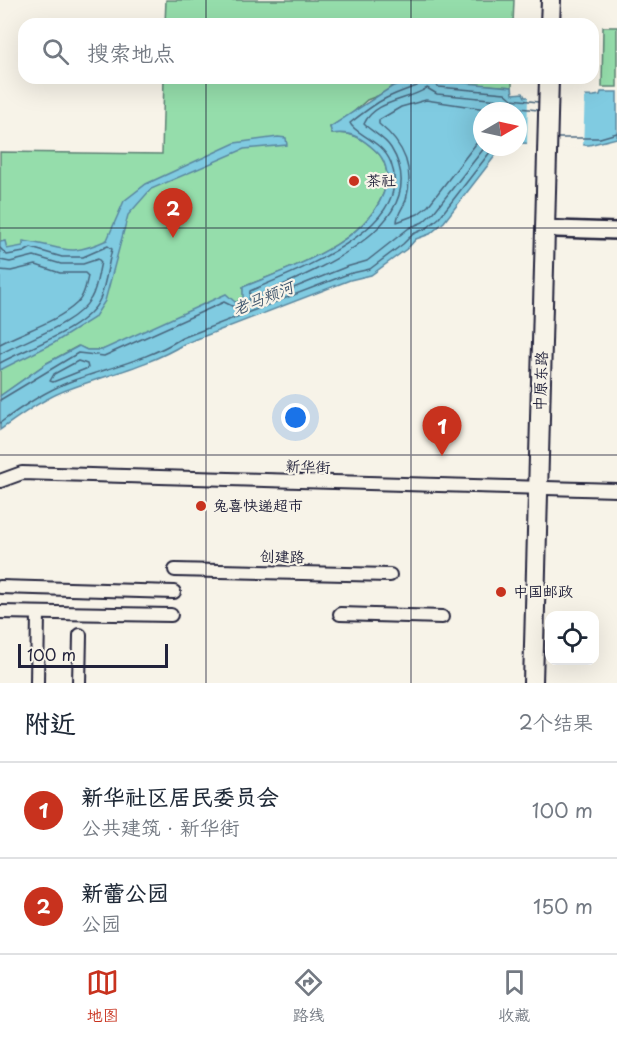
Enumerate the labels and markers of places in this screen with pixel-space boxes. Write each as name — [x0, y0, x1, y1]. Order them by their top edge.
place label: 茶社 — [366, 168, 396, 191]
marker: 茶社 — [347, 174, 361, 188]
pin: 2 — [154, 188, 192, 238]
pin: 1 — [422, 406, 462, 456]
place label: 兔喜快递超市 — [213, 493, 303, 516]
marker: 兔喜快递超市 — [194, 499, 208, 513]
place label: 中国邮政 — [513, 579, 573, 602]
marker: 中国邮政 — [494, 585, 508, 599]

